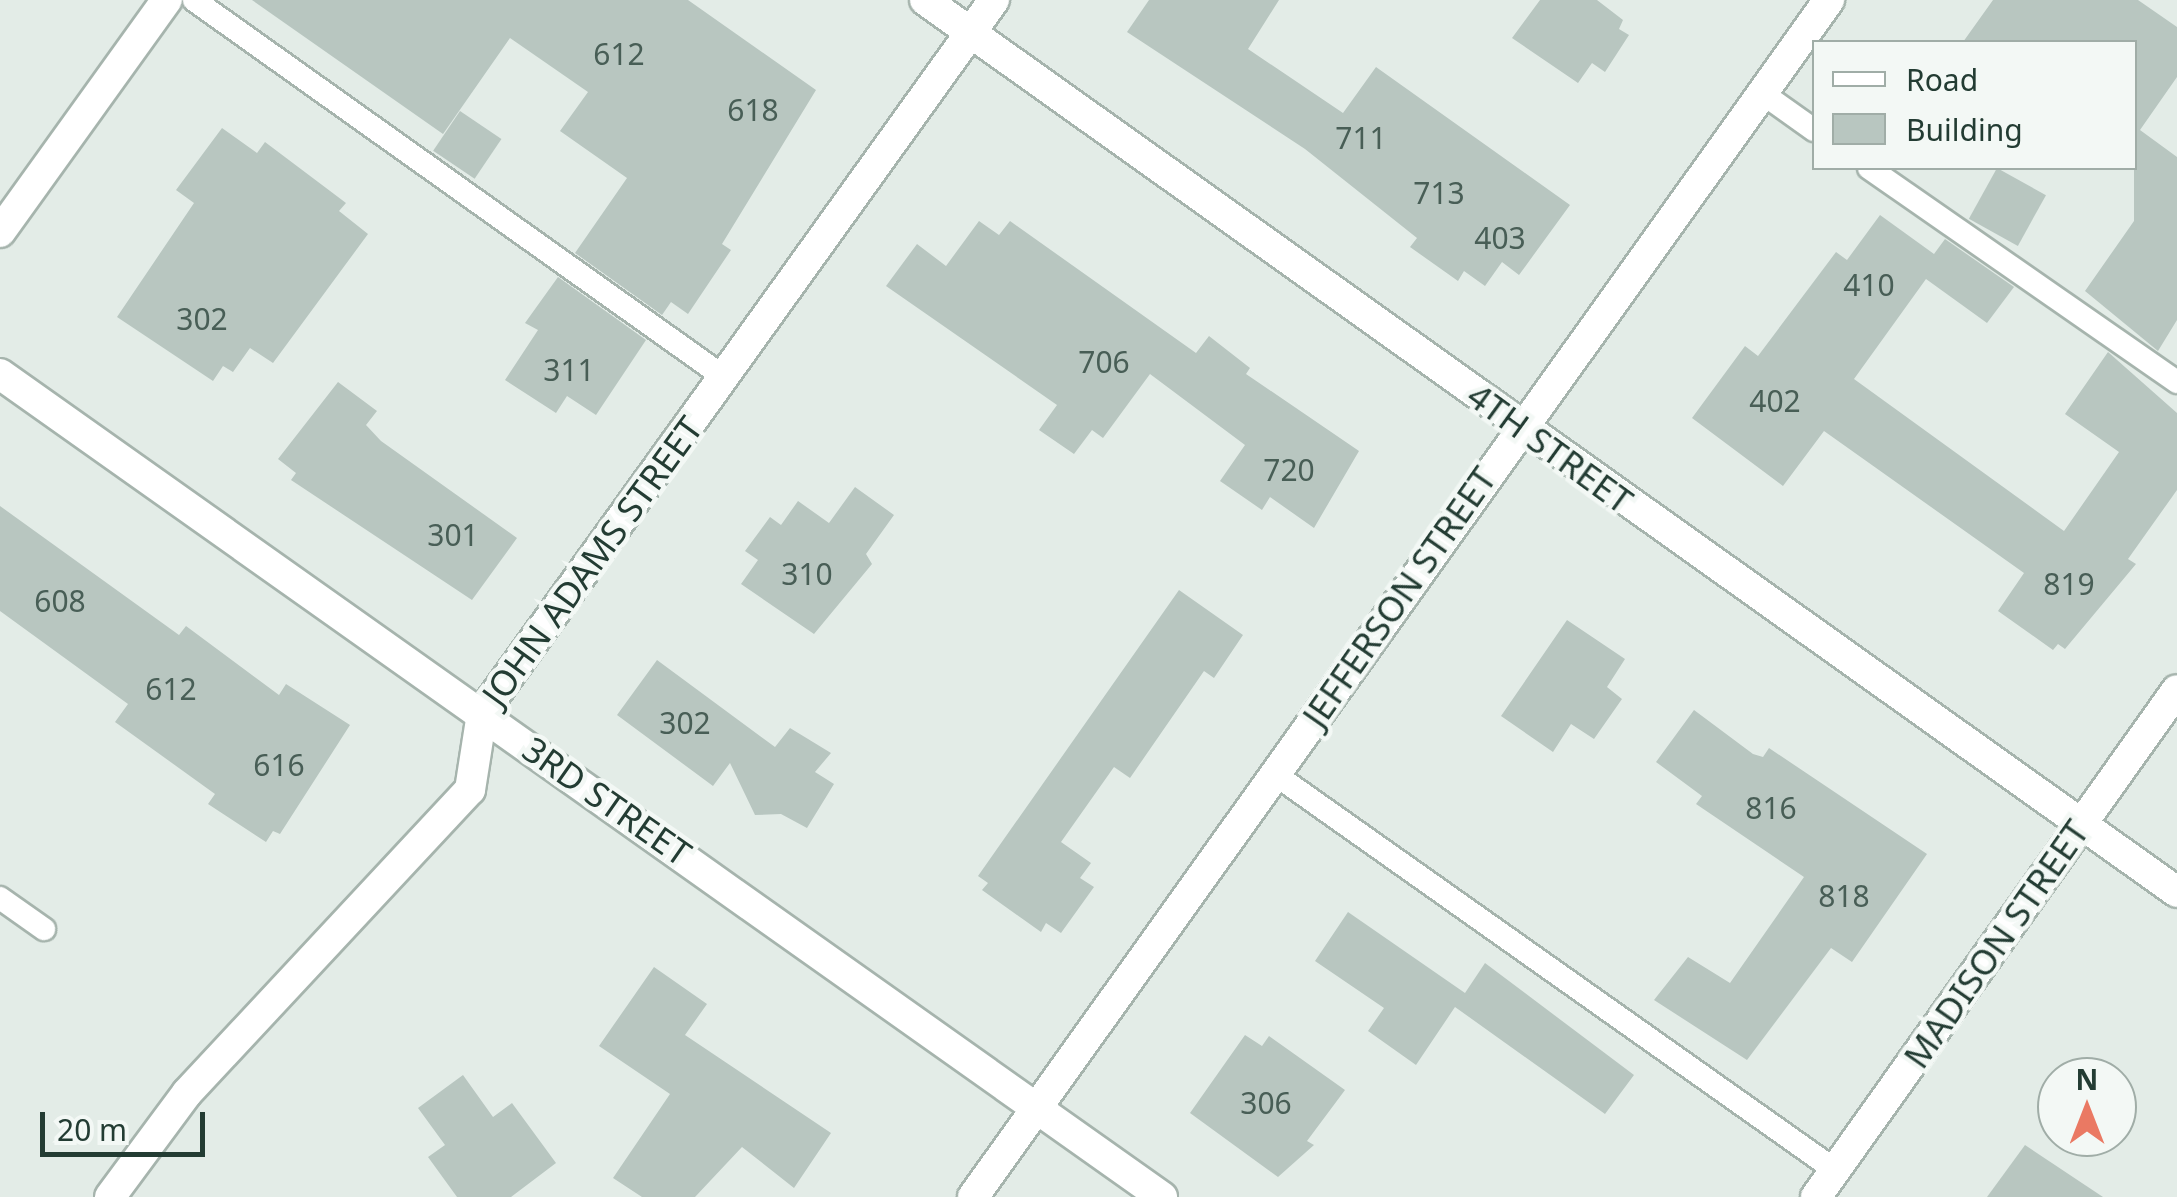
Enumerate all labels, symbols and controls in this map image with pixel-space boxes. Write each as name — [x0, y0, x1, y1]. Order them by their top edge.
house number: 612 — [593, 36, 645, 72]
legend — [1812, 40, 2137, 170]
text: Road — [1906, 59, 1978, 100]
house number: 618 — [727, 92, 779, 128]
text: Building — [1906, 109, 2023, 150]
house number: 711 — [1335, 120, 1387, 156]
house number: 713 — [1413, 175, 1465, 211]
house number: 403 — [1474, 220, 1526, 256]
house number: 410 — [1843, 267, 1895, 303]
house number: 302 — [176, 301, 228, 337]
house number: 706 — [1078, 344, 1130, 380]
house number: 311 — [543, 352, 595, 388]
street label: 4TH STREET — [1459, 374, 1641, 522]
house number: 402 — [1749, 383, 1801, 419]
street label: JOHN ADAMS STREET — [473, 408, 711, 714]
house number: 720 — [1263, 452, 1315, 488]
street label: JEFFERSON STREET — [1294, 459, 1504, 735]
house number: 301 — [427, 517, 479, 553]
house number: 310 — [781, 556, 833, 592]
house number: 819 — [2043, 566, 2095, 602]
house number: 608 — [34, 583, 86, 619]
house number: 612 — [145, 671, 197, 707]
house number: 302 — [659, 705, 711, 741]
street label: 3RD STREET — [515, 728, 699, 874]
house number: 616 — [253, 747, 305, 783]
house number: 816 — [1745, 790, 1797, 826]
street label: MADISON STREET — [1895, 812, 2097, 1076]
house number: 818 — [1818, 878, 1870, 914]
north arrow — [2037, 1057, 2137, 1157]
text: N — [2076, 1060, 2098, 1098]
house number: 306 — [1240, 1085, 1292, 1121]
scale bar — [45, 1092, 210, 1154]
text: 20 m — [57, 1109, 127, 1150]

